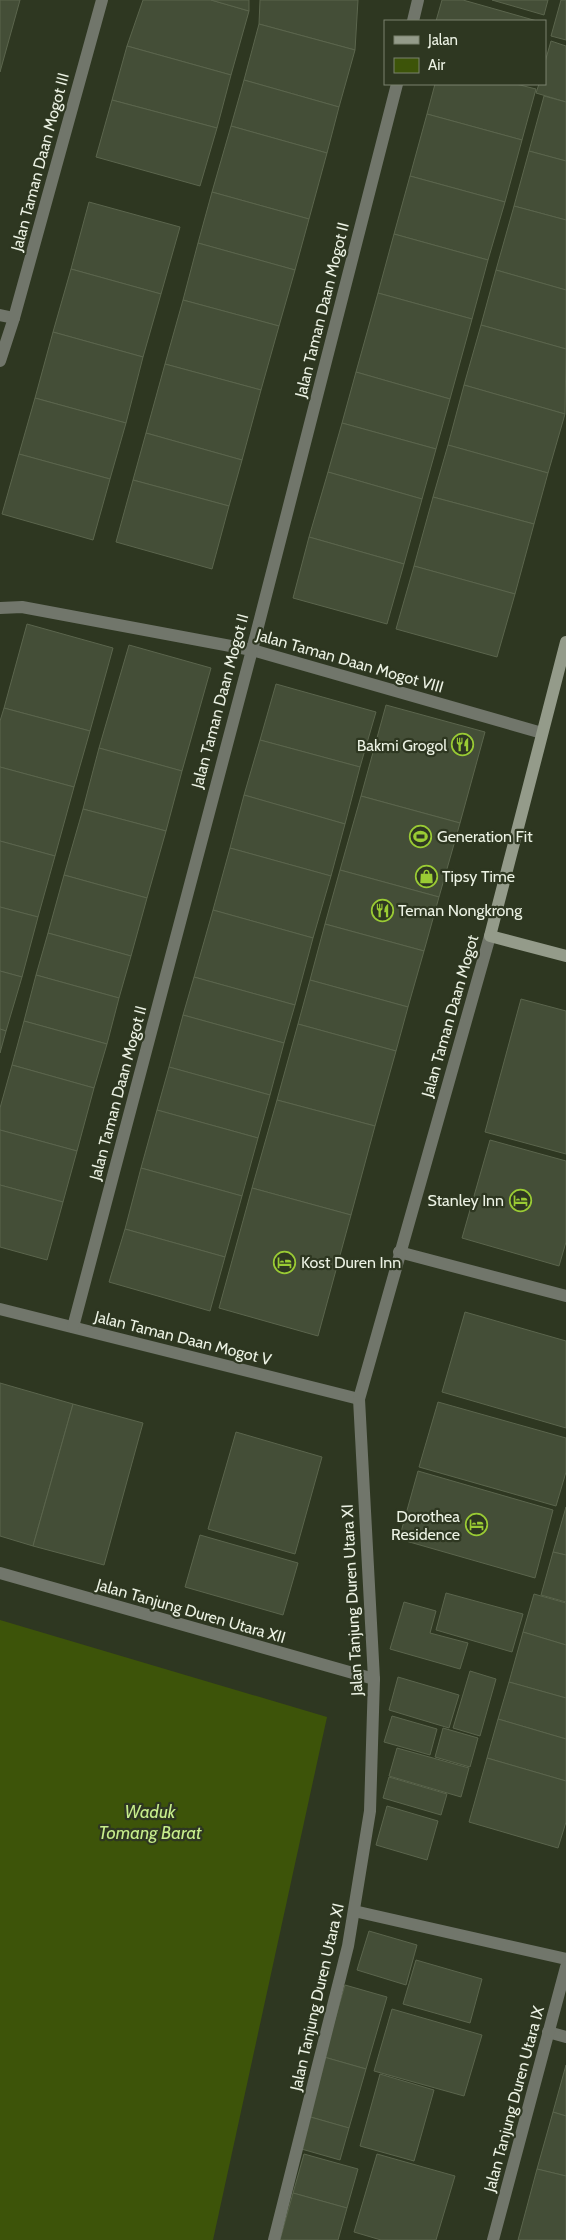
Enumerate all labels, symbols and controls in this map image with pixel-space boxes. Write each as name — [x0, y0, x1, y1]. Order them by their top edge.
legend — [384, 20, 546, 85]
text: Jalan — [427, 31, 458, 49]
text: Air — [428, 56, 445, 74]
street label: Jalan Taman Daan Mogot III — [7, 71, 73, 254]
street label: Jalan Taman Daan Mogot II — [291, 220, 353, 401]
street label: Jalan Taman Daan Mogot II — [187, 612, 252, 791]
street label: Jalan Taman Daan Mogot VIII — [253, 625, 446, 697]
restaurant icon: Bakmi Grogol — [451, 733, 475, 757]
place label: Bakmi Grogol — [357, 736, 447, 755]
sports icon: Generation Fit — [409, 824, 433, 848]
place label: Generation Fit — [437, 827, 533, 846]
shop icon: Tipsy Time — [414, 864, 438, 888]
place label: Tipsy Time — [442, 867, 515, 886]
restaurant icon: Teman Nongkrong — [370, 898, 394, 922]
place label: Teman Nongkrong — [398, 901, 523, 920]
street label: Jalan Taman Daan Mogot — [417, 932, 482, 1100]
street label: Jalan Taman Daan Mogot II — [85, 1004, 150, 1183]
hotel icon: Stanley Inn — [508, 1188, 532, 1212]
place label: Stanley Inn — [428, 1191, 504, 1210]
hotel icon: Kost Duren Inn — [273, 1250, 297, 1274]
place label: Kost Duren Inn — [301, 1253, 401, 1272]
street label: Jalan Taman Daan Mogot V — [92, 1307, 274, 1369]
street label: Jalan Tanjung Duren Utara XI — [337, 1504, 367, 1697]
place label: Dorothea Residence — [391, 1507, 460, 1544]
hotel icon: Dorothea Residence — [464, 1513, 488, 1537]
street label: Jalan Tanjung Duren Utara XII — [93, 1575, 288, 1647]
water label: Waduk Tomang Barat — [99, 1801, 202, 1844]
street label: Jalan Tanjung Duren Utara XI — [286, 1901, 348, 2094]
street label: Jalan Tanjung Duren Utara IX — [480, 2003, 548, 2195]

